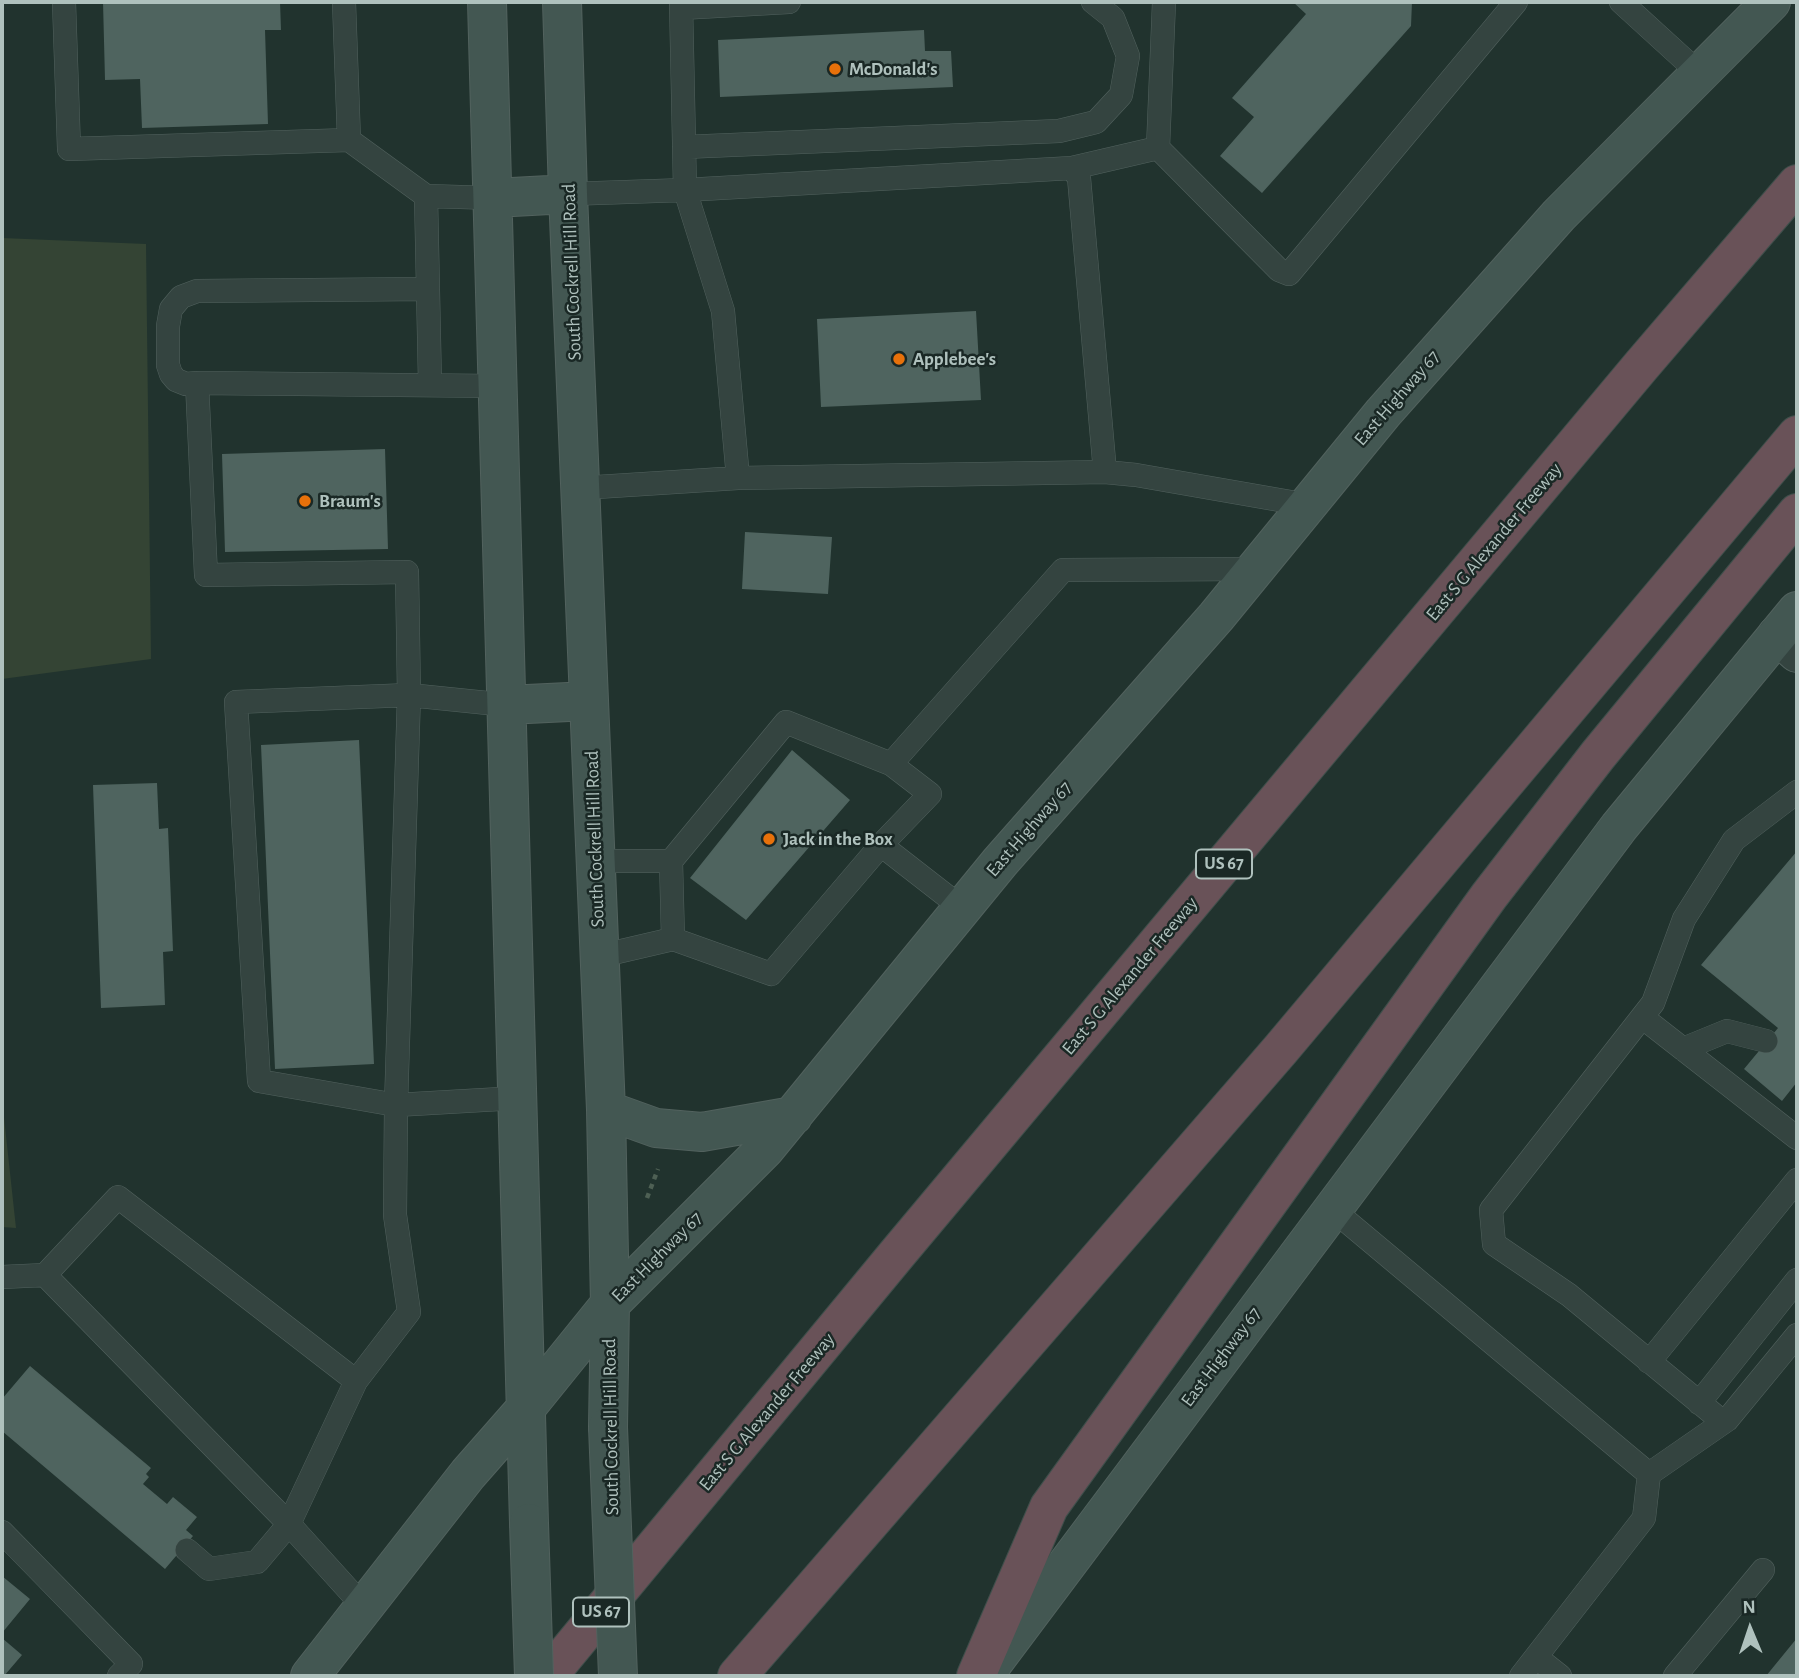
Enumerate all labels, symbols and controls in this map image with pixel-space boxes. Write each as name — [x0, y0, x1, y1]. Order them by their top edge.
place label: McDonald's — [849, 58, 938, 80]
marker: McDonald's — [827, 61, 843, 77]
street label: South Cockrell Hill Road — [558, 183, 586, 361]
street label: East Highway 67 — [1349, 346, 1445, 450]
place label: Applebee's — [913, 348, 996, 370]
marker: Applebee's — [891, 351, 907, 367]
street label: East S G Alexander Freeway — [1421, 458, 1567, 626]
place label: Braum's — [319, 490, 381, 512]
marker: Braum's — [297, 493, 313, 509]
street label: South Cockrell Hill Road — [581, 750, 609, 928]
street label: East Highway 67 — [981, 777, 1077, 881]
place label: Jack in the Box — [783, 828, 893, 850]
marker: Jack in the Box — [761, 831, 777, 847]
road number: US 67 — [1196, 850, 1252, 878]
street label: East S G Alexander Freeway — [1057, 892, 1203, 1060]
street label: East Highway 67 — [607, 1207, 707, 1307]
street label: East Highway 67 — [1176, 1303, 1266, 1411]
street label: East S G Alexander Freeway — [694, 1328, 840, 1496]
street label: South Cockrell Hill Road — [598, 1338, 624, 1516]
north arrow — [1715, 1594, 1785, 1664]
road number: US 67 — [573, 1597, 629, 1626]
text: N — [1742, 1598, 1756, 1617]

